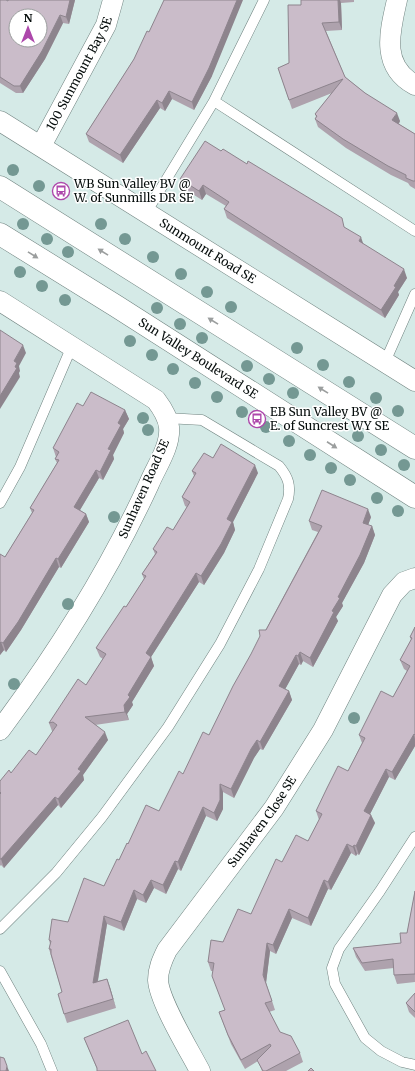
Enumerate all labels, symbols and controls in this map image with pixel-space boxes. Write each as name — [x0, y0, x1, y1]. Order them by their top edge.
north arrow — [8, 8, 48, 48]
text: N — [24, 11, 33, 25]
street label: 100 Sunmount Bay SE — [43, 15, 115, 133]
place label: WB Sun Valley BV @ W. of Sunmills DR SE — [73, 176, 194, 205]
bus stop icon: WB Sun Valley BV @ W. of Sunmills DR SE — [51, 181, 71, 201]
street label: Sunmount Road SE — [157, 215, 259, 287]
one-way arrow — [97, 248, 109, 255]
one-way arrow — [28, 251, 38, 259]
street label: Sun Valley Boulevard SE — [136, 314, 261, 402]
one-way arrow — [208, 317, 218, 325]
one-way arrow — [318, 386, 328, 394]
place label: EB Sun Valley BV @ E. of Suncrest WY SE — [270, 404, 389, 433]
bus stop icon: EB Sun Valley BV @ E. of Suncrest WY SE — [247, 409, 267, 429]
street label: Sunhaven Road SE — [115, 437, 172, 541]
one-way arrow — [327, 441, 337, 449]
street label: Sunhaven Close SE — [224, 773, 299, 870]

